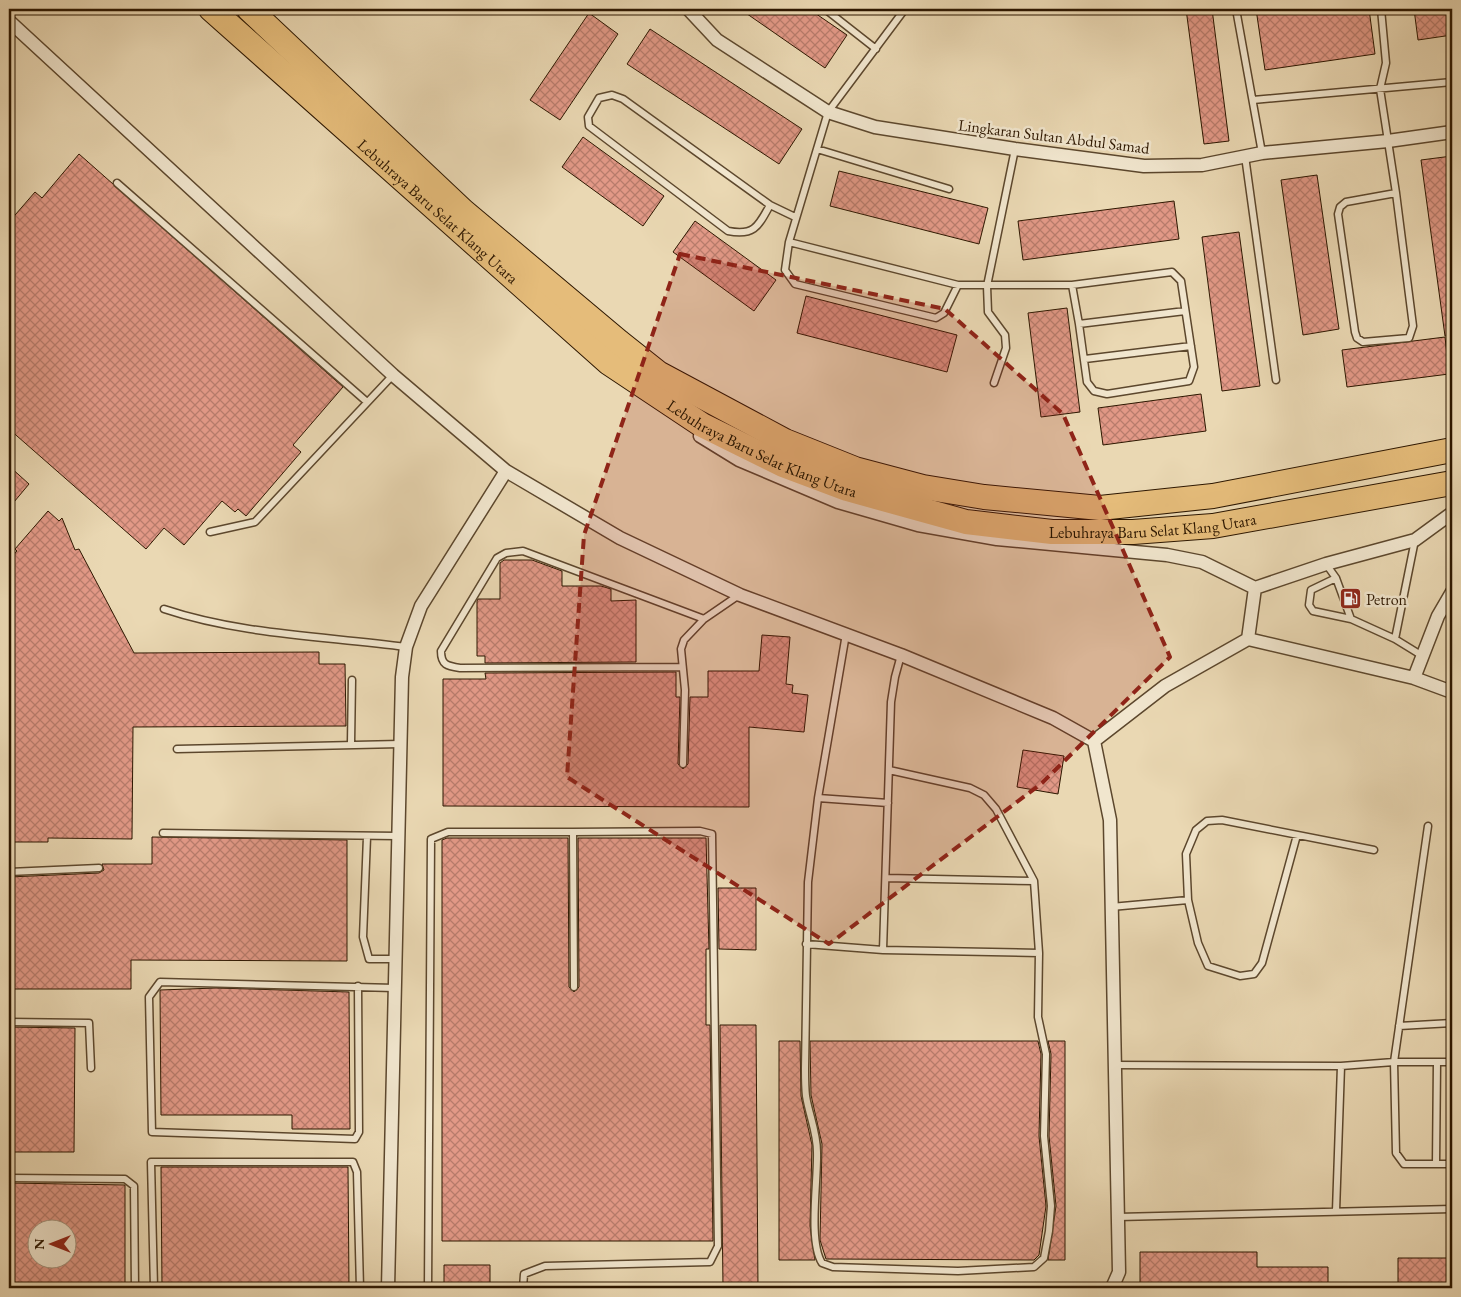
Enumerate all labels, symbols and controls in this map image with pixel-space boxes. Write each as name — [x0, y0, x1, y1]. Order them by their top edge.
street label: Lingkaran Sultan Abdul Samad — [957, 114, 1152, 159]
street label: Lebuhraya Baru Selat Klang Utara — [353, 134, 523, 289]
street label: Lebuhraya Baru Selat Klang Utara — [663, 395, 860, 502]
street label: Lebuhraya Baru Selat Klang Utara — [1049, 508, 1259, 543]
fuel station icon: Petron — [1338, 587, 1362, 611]
place label: Petron — [1366, 589, 1408, 610]
north arrow — [28, 1220, 78, 1270]
text: N — [30, 1238, 48, 1250]

